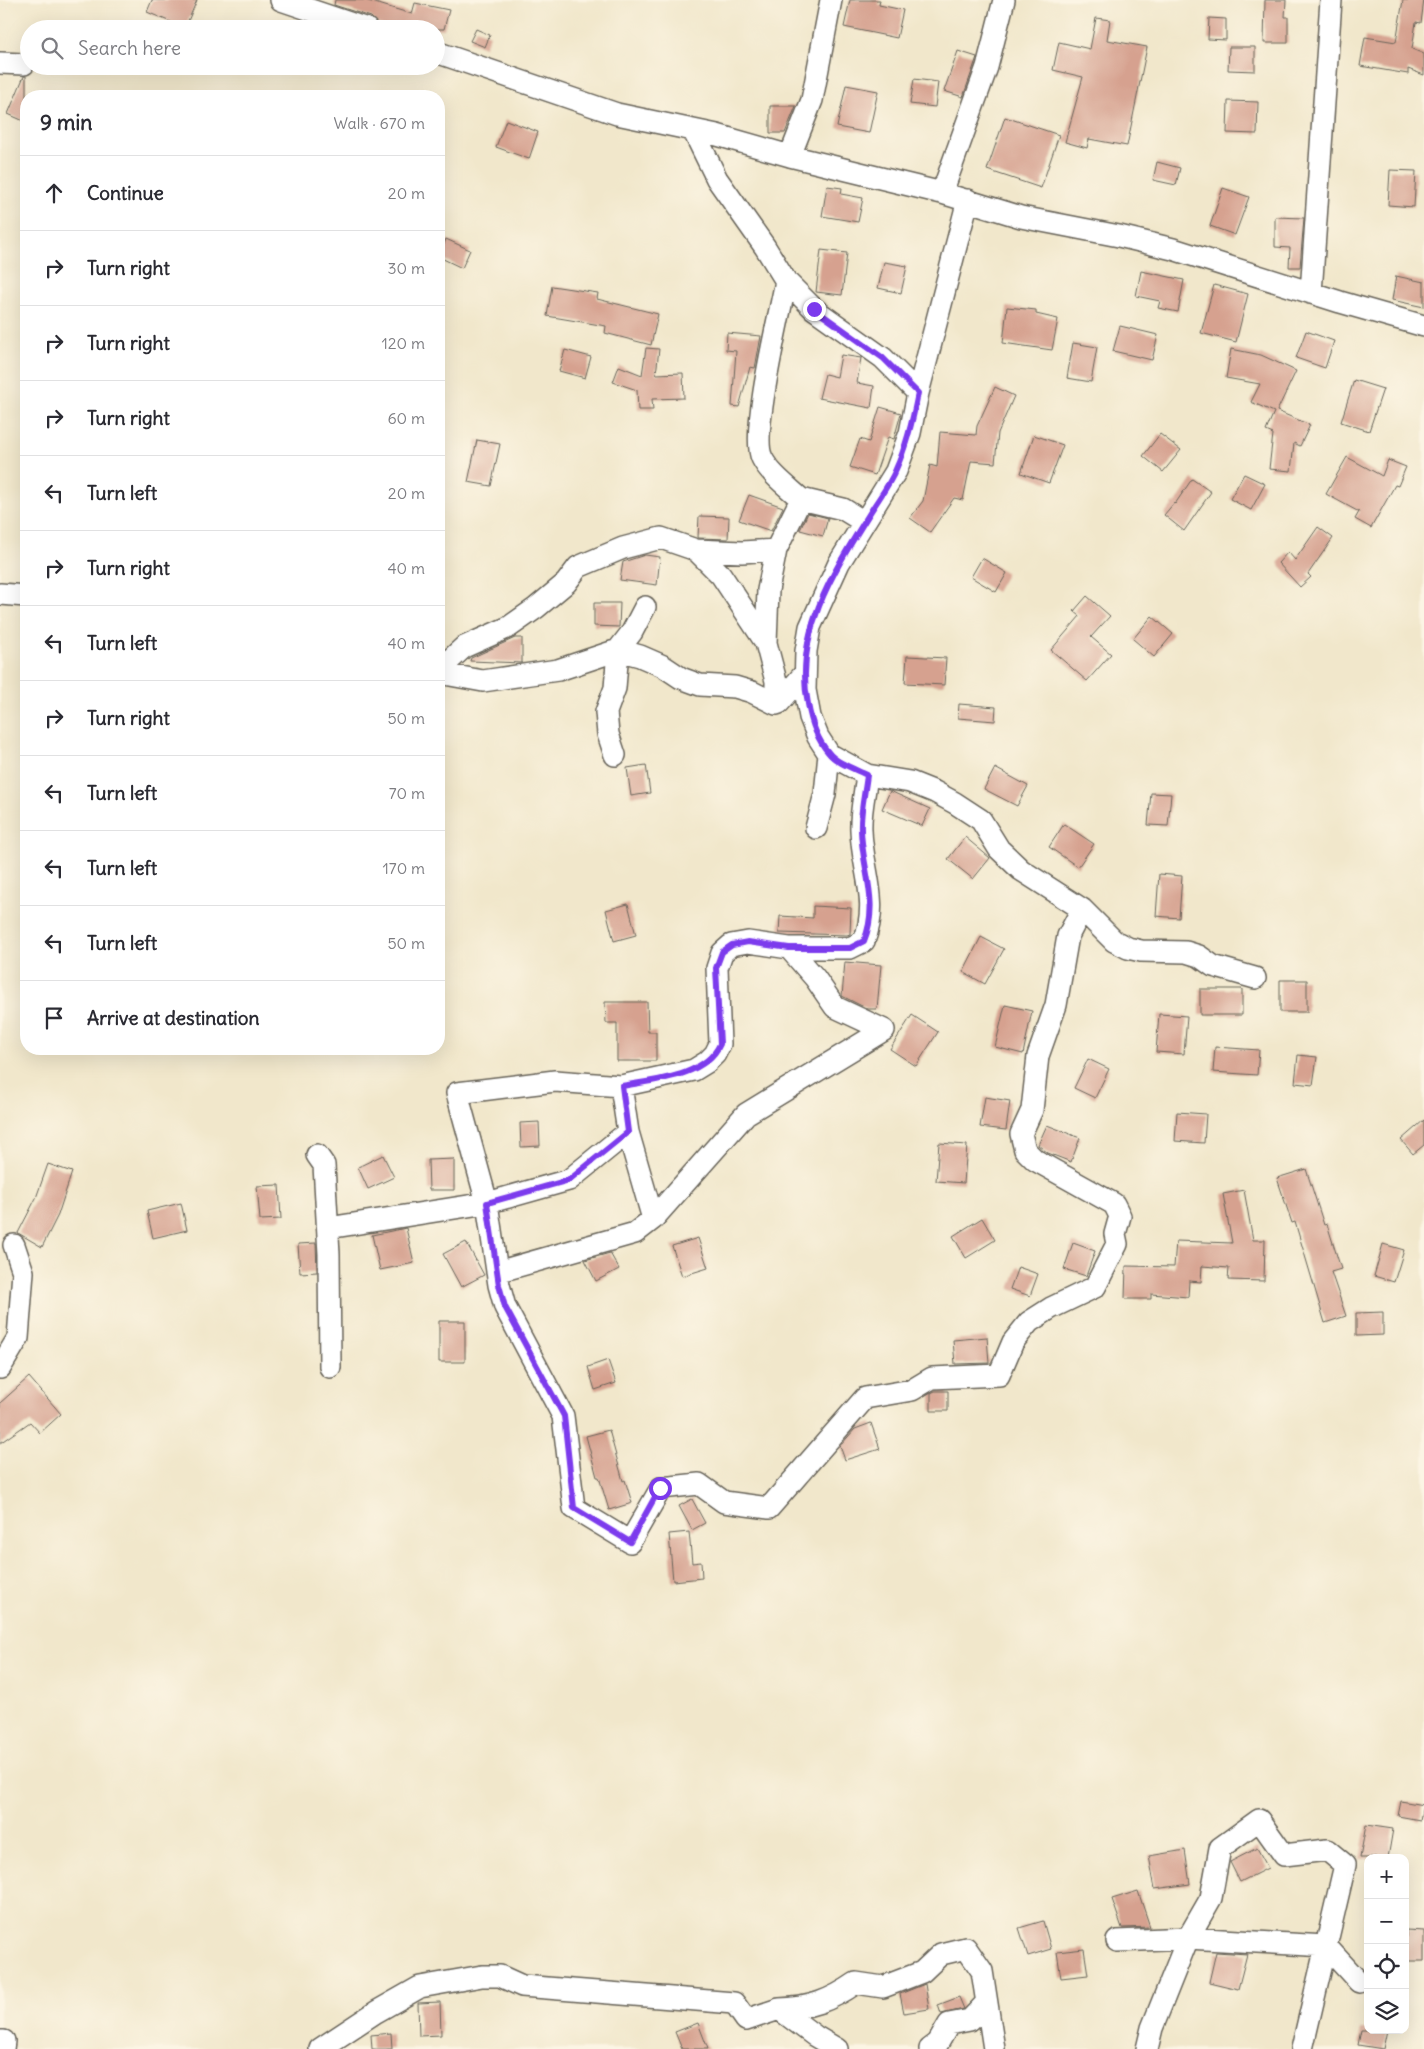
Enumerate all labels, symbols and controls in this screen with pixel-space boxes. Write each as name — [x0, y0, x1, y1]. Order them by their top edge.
search box — [20, 20, 445, 75]
icon: search — [38, 34, 66, 62]
text: Search here — [78, 36, 181, 60]
text: 9 min — [40, 109, 92, 136]
text: Walk · 670 m — [333, 113, 425, 133]
icon: ahead — [40, 179, 68, 207]
text: Continue — [87, 181, 164, 205]
text: 20 m — [388, 183, 425, 203]
icon: right — [40, 254, 68, 282]
text: Turn right — [87, 256, 170, 280]
text: 30 m — [388, 258, 425, 278]
route end — [803, 298, 826, 321]
icon: right — [40, 329, 68, 357]
text: Turn right — [87, 331, 170, 355]
text: 120 m — [382, 333, 425, 353]
icon: right — [40, 404, 68, 432]
text: Turn right — [87, 406, 170, 430]
text: 60 m — [387, 408, 425, 428]
icon: left — [40, 479, 68, 507]
text: Turn left — [87, 481, 157, 505]
text: 20 m — [388, 483, 425, 503]
icon: right — [40, 554, 68, 582]
text: Turn right — [87, 556, 170, 580]
text: 40 m — [387, 558, 425, 578]
icon: left — [40, 629, 68, 657]
text: Turn left — [87, 631, 157, 655]
text: 40 m — [387, 633, 425, 653]
icon: right — [40, 704, 68, 732]
text: Turn right — [87, 706, 170, 730]
text: 50 m — [387, 708, 425, 728]
icon: left — [40, 779, 68, 807]
text: Turn left — [87, 781, 157, 805]
text: 70 m — [389, 783, 425, 803]
icon: left — [40, 854, 68, 882]
text: Turn left — [87, 856, 157, 880]
text: 170 m — [382, 858, 425, 878]
icon: left — [40, 929, 68, 957]
text: Turn left — [87, 931, 157, 955]
text: 50 m — [387, 933, 425, 953]
icon: arrive — [40, 1004, 68, 1032]
text: Arrive at destination — [87, 1006, 260, 1030]
route start — [649, 1477, 672, 1500]
map controls — [1364, 1854, 1409, 2034]
button: + — [1364, 1854, 1409, 1899]
button: − — [1364, 1899, 1409, 1944]
button: locate — [1364, 1944, 1409, 1989]
button: layers — [1364, 1989, 1409, 2034]

